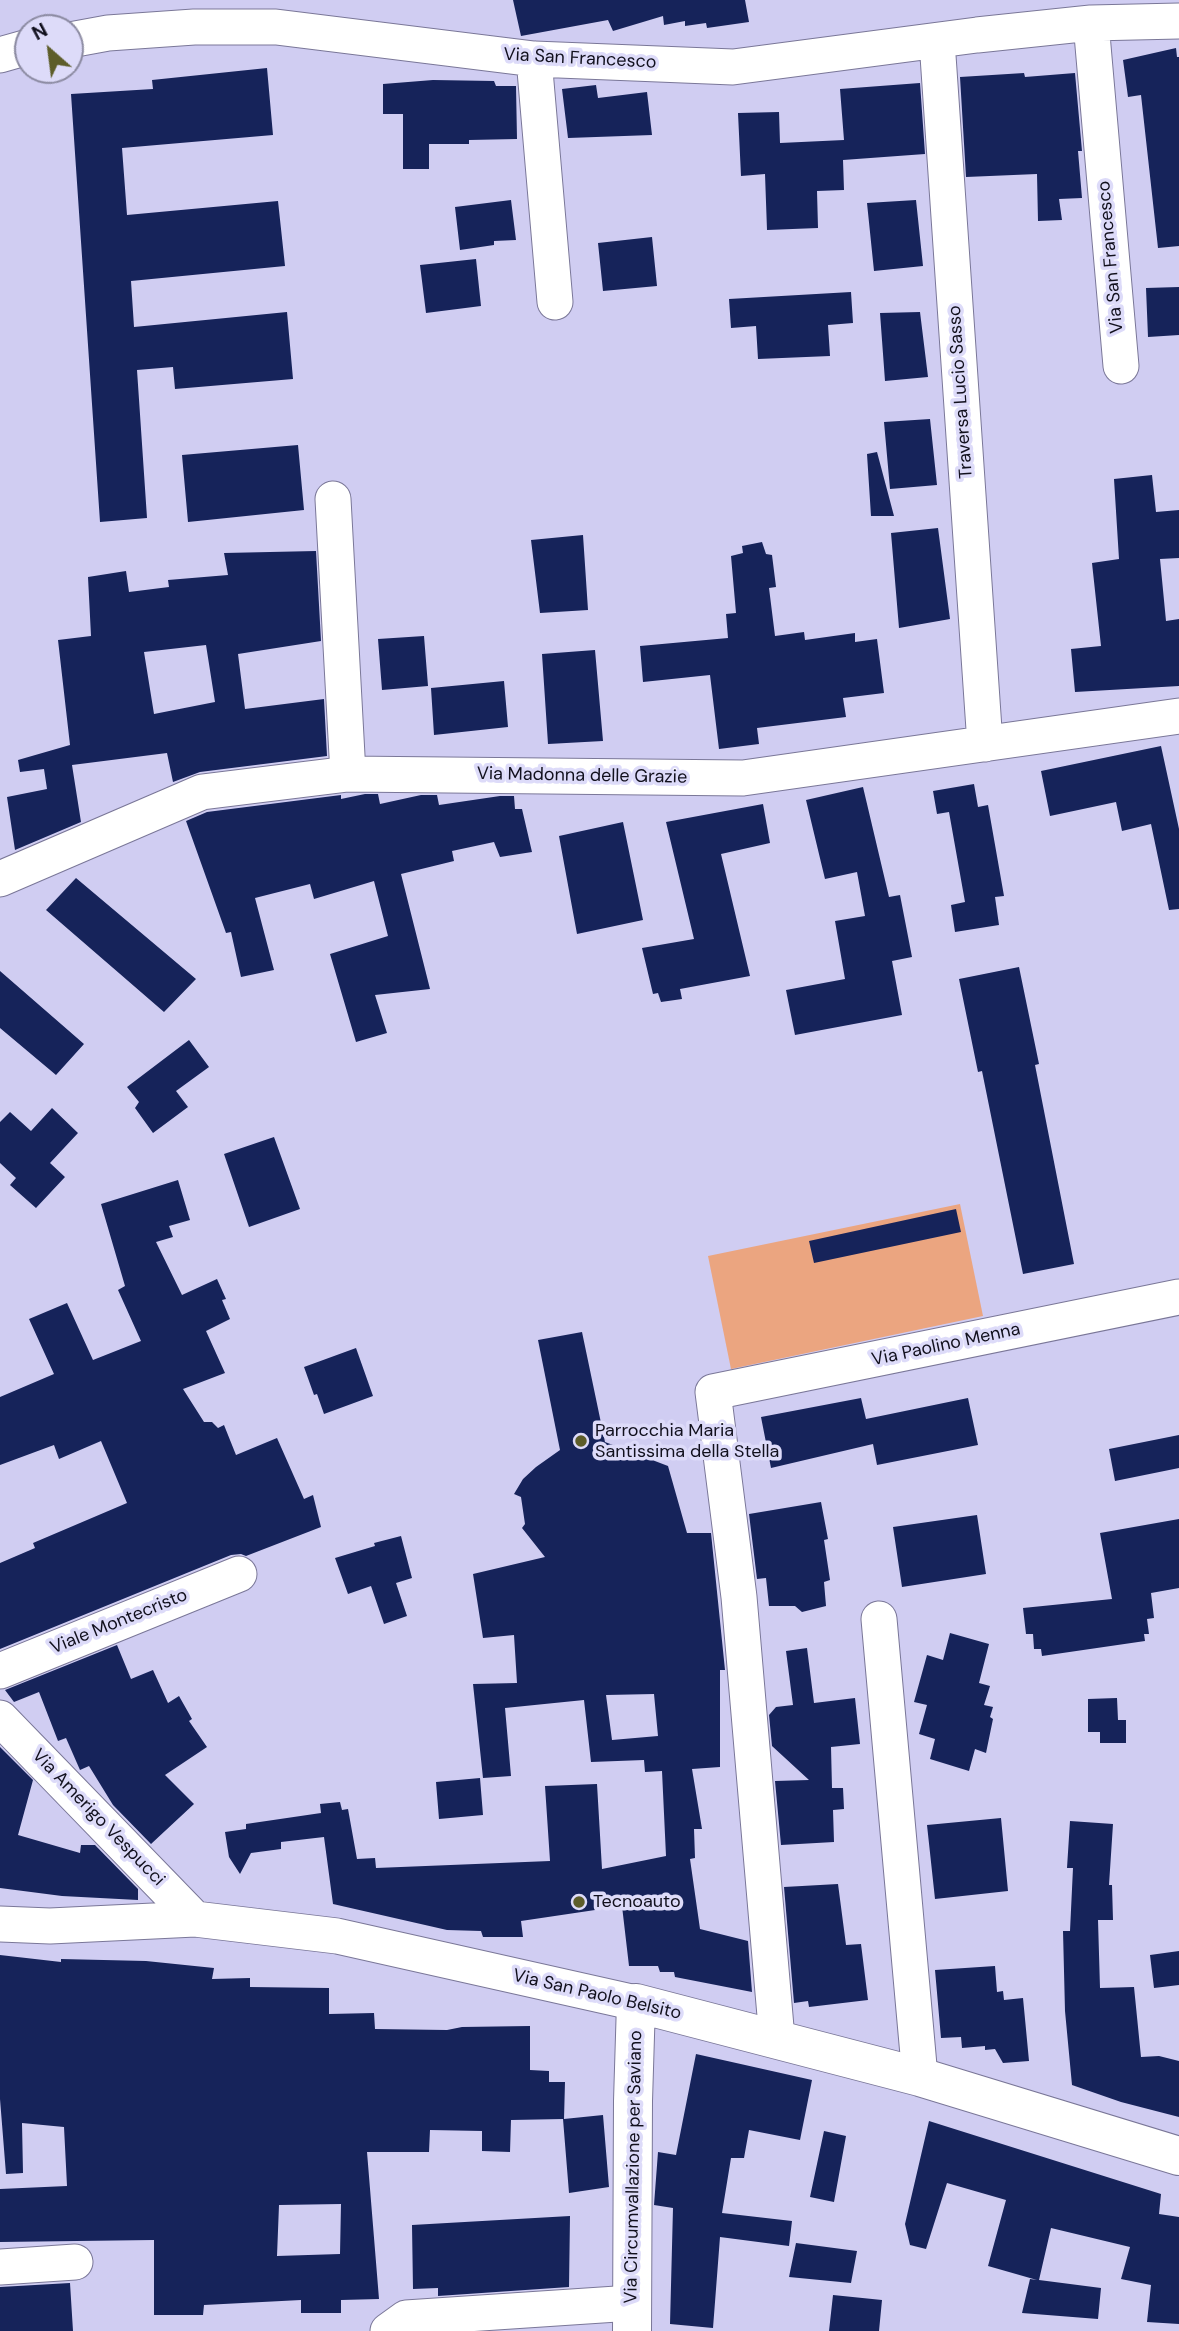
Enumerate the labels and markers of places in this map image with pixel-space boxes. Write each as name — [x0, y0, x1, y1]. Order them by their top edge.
place label: Parrocchia Maria Santissima della Stella — [595, 1420, 779, 1462]
marker: Parrocchia Maria Santissima della Stella — [573, 1433, 589, 1449]
place label: Tecnoauto — [593, 1891, 681, 1913]
marker: Tecnoauto — [571, 1894, 587, 1910]

